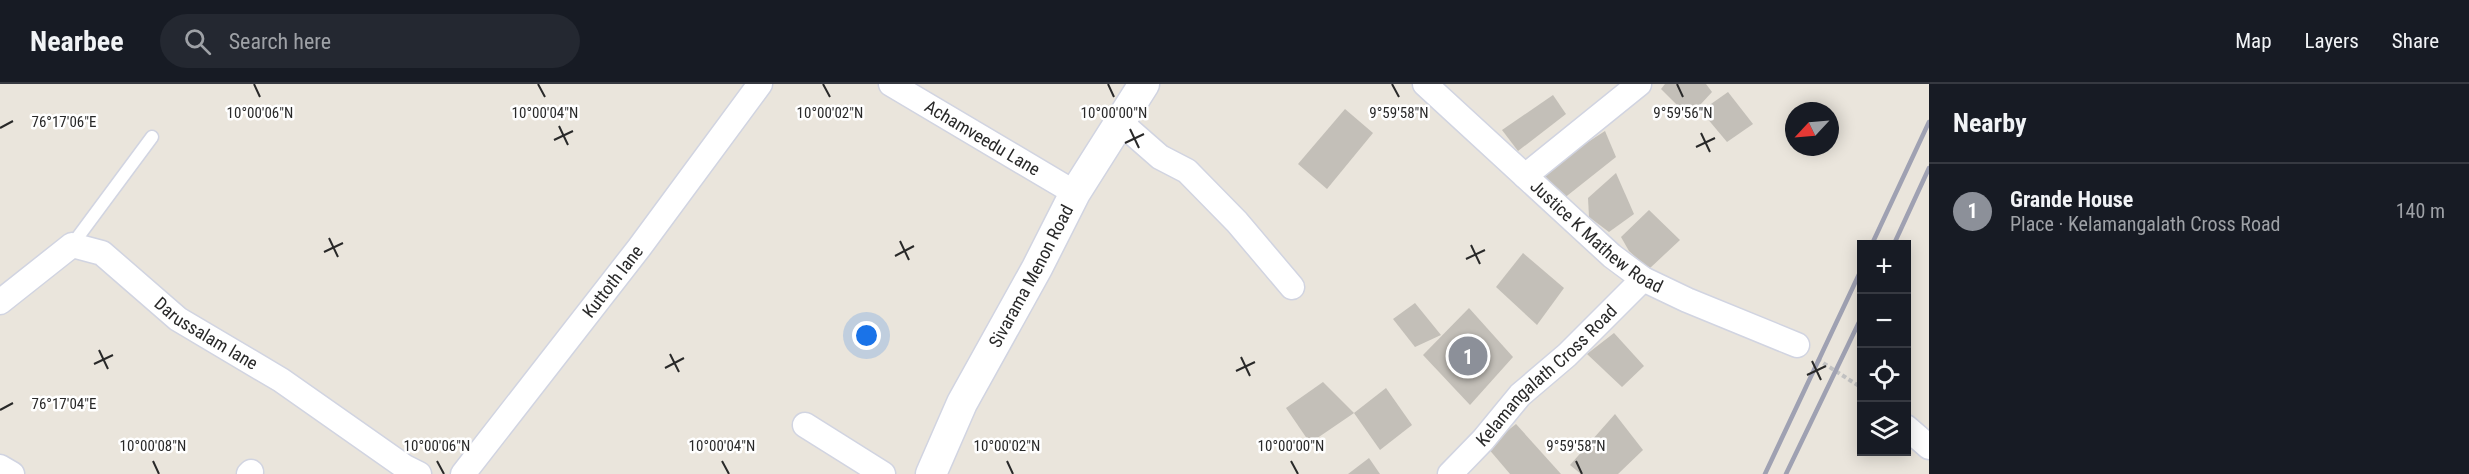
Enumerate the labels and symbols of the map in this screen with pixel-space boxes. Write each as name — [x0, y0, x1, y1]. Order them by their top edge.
street label: Achamveedu Lane — [921, 95, 1044, 180]
north arrow — [1785, 102, 1839, 156]
text: 10°00'06"N — [227, 104, 293, 122]
text: 10°00'04"N — [512, 104, 578, 122]
text: 10°00'02"N — [797, 104, 863, 122]
text: 10°00'00"N — [1081, 104, 1147, 122]
text: 9°59'58"N — [1369, 104, 1429, 122]
text: 9°59'56"N — [1653, 104, 1713, 122]
text: 76°17'06"E — [32, 113, 96, 131]
street label: Justice K Mathew Road — [1526, 175, 1666, 297]
street label: Sivarama Menon Road — [984, 201, 1077, 351]
street label: Kuttoth lane — [578, 241, 647, 322]
street label: Darussalam lane — [150, 292, 262, 374]
street label: Kelamangalath Cross Road — [1472, 300, 1621, 451]
your location — [852, 321, 881, 350]
pin: 1 — [1448, 334, 1488, 378]
text: 76°17'04"E — [32, 395, 96, 413]
text: 10°00'08"N — [120, 437, 186, 455]
text: 10°00'06"N — [404, 437, 470, 455]
text: 10°00'04"N — [689, 437, 755, 455]
text: 10°00'02"N — [974, 437, 1040, 455]
text: 10°00'00"N — [1258, 437, 1324, 455]
text: 9°59'58"N — [1546, 437, 1606, 455]

